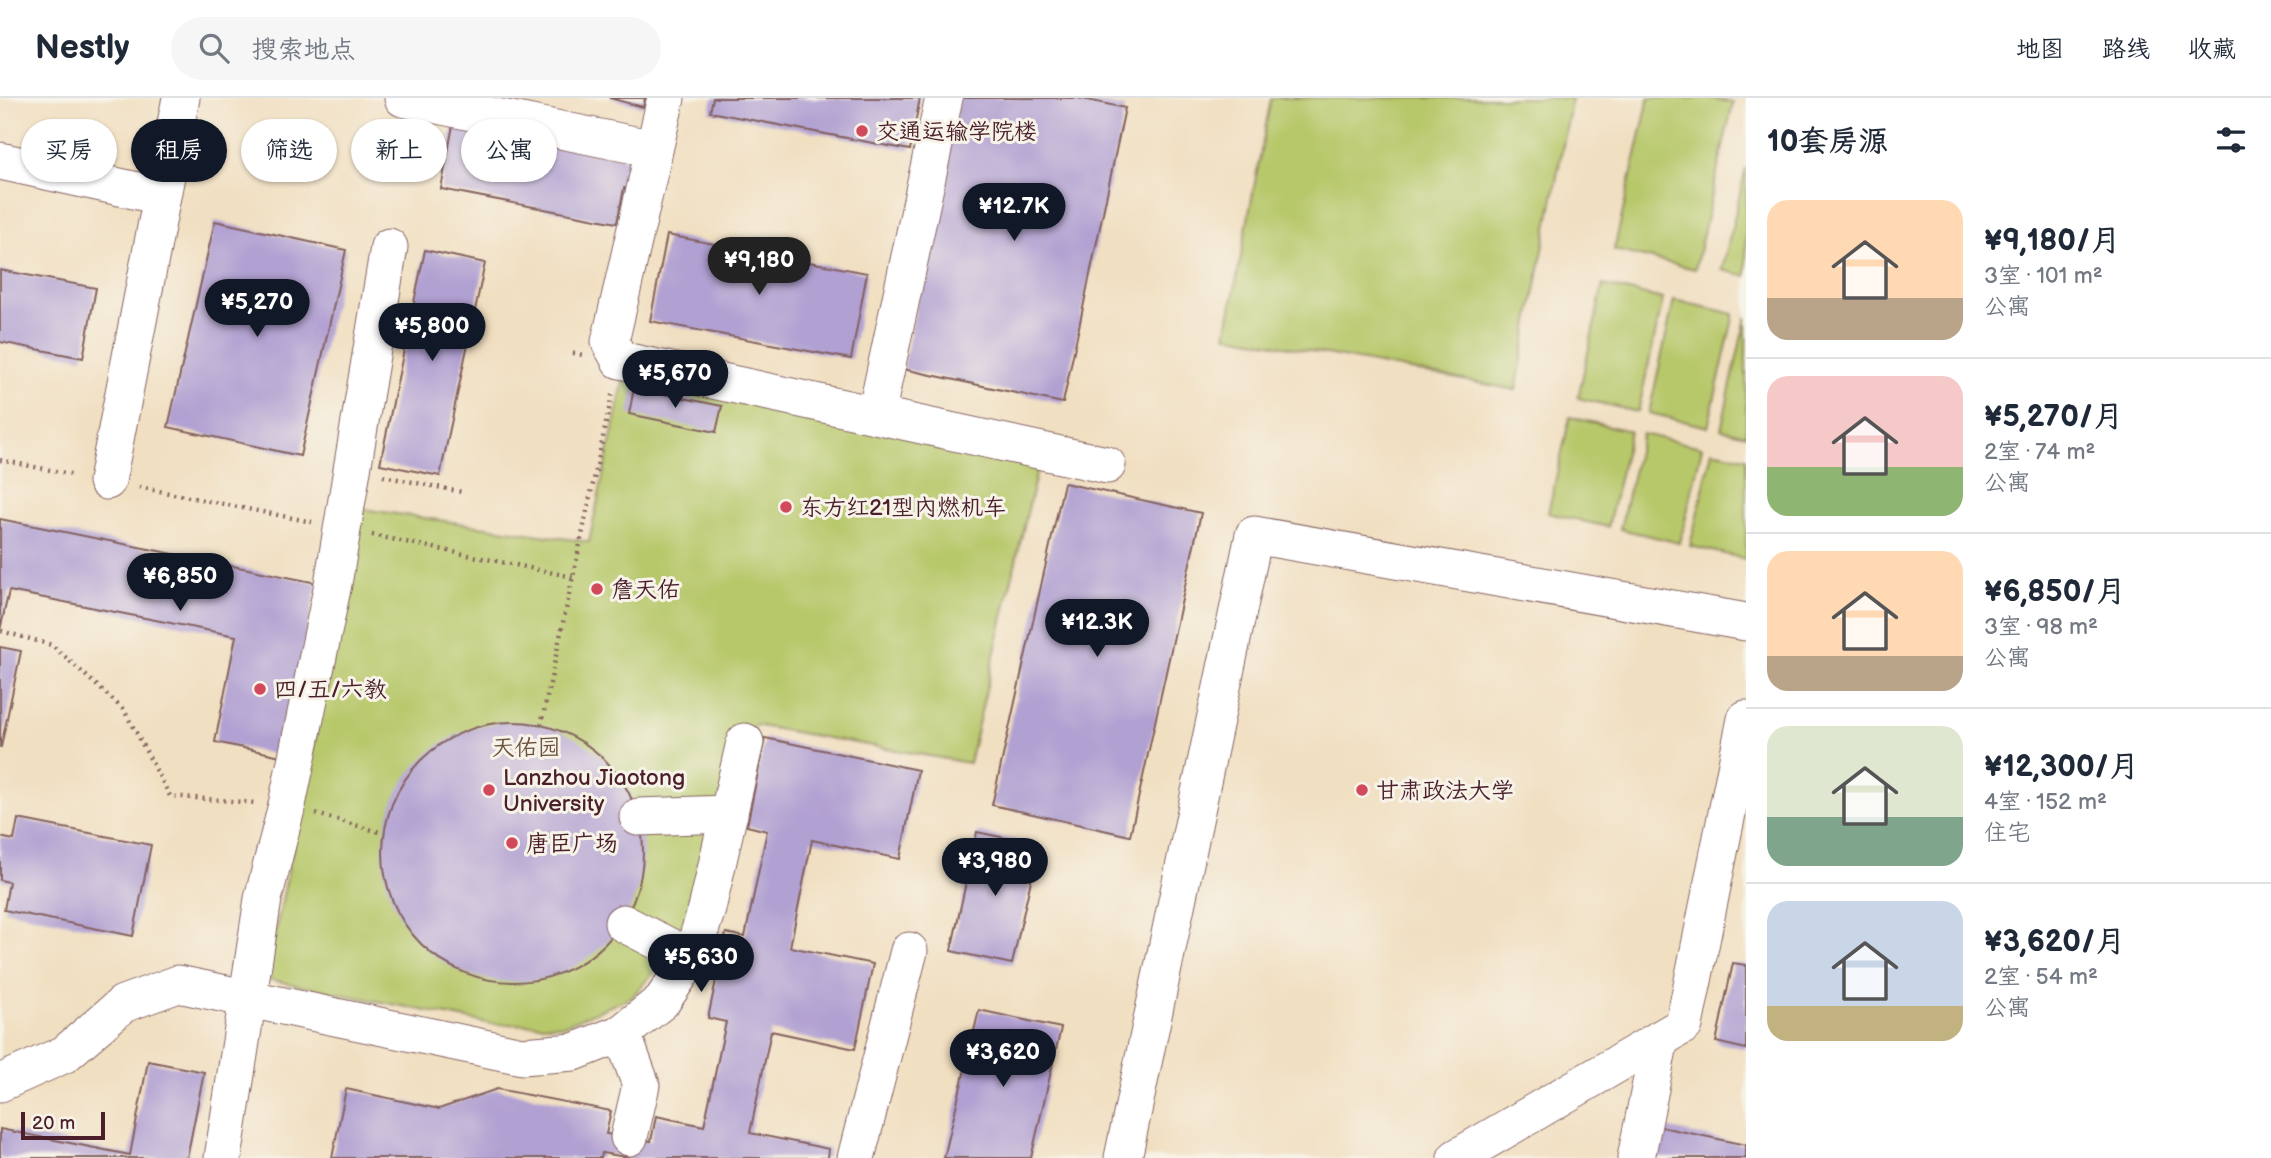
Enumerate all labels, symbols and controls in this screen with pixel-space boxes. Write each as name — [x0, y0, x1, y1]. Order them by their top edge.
search box — [171, 17, 661, 80]
text: Nestly — [35, 28, 129, 68]
icon: search — [195, 29, 233, 67]
text: 搜索地点 — [251, 35, 355, 66]
text: 地图 — [2016, 35, 2064, 64]
text: 路线 — [2102, 35, 2150, 64]
text: 收藏 — [2188, 35, 2236, 64]
place label: 交通运输学院楼 — [876, 118, 1037, 146]
chip: 买房 — [21, 119, 117, 182]
chip: 租房 — [131, 119, 227, 182]
chip: 筛选 — [241, 119, 337, 182]
chip: 新上 — [351, 119, 447, 182]
chip: 公寓 — [461, 119, 557, 182]
icon: filters — [2212, 121, 2250, 159]
marker: 交通运输学院楼 — [854, 123, 870, 139]
text: 10套房源 — [1767, 124, 1888, 160]
pin: ¥12.7K — [957, 184, 1071, 243]
text: ¥12.7K — [978, 192, 1050, 220]
text: ¥9,180/月 — [1984, 223, 2120, 259]
icon: home — [1823, 228, 1907, 312]
pin: ¥9,180 — [702, 238, 816, 297]
text: ¥9,180 — [724, 246, 794, 274]
text: 3室 · 101 m² — [1984, 262, 2103, 290]
pin: ¥5,270 — [200, 280, 314, 339]
text: ¥5,270 — [221, 288, 293, 316]
text: 公寓 — [1984, 293, 2030, 321]
pin: ¥5,800 — [375, 303, 489, 363]
text: ¥5,800 — [394, 312, 470, 340]
pin: ¥5,670 — [618, 350, 732, 410]
text: ¥5,670 — [638, 359, 712, 387]
text: ¥5,270/月 — [1984, 399, 2123, 435]
icon: home — [1823, 404, 1907, 488]
text: 2室 · 74 m² — [1984, 438, 2095, 466]
text: 公寓 — [1984, 469, 2030, 497]
place label: 东方红21型内燃机车 — [800, 494, 1006, 522]
marker: 东方红21型内燃机车 — [778, 499, 794, 515]
pin: ¥6,850 — [123, 554, 237, 613]
text: ¥6,850 — [143, 562, 217, 590]
text: ¥6,850/月 — [1984, 574, 2126, 610]
place label: 詹天佑 — [611, 576, 680, 604]
icon: home — [1823, 579, 1907, 663]
marker: 詹天佑 — [589, 581, 605, 597]
pin: ¥12.3K — [1040, 600, 1154, 659]
text: ¥12.3K — [1061, 608, 1133, 636]
text: 3室 · 98 m² — [1984, 613, 2098, 641]
text: 公寓 — [1984, 644, 2030, 672]
place label: 四/五/六教 — [274, 676, 387, 704]
marker: 四/五/六教 — [252, 681, 268, 697]
park label: 天佑园 — [492, 734, 561, 762]
text: ¥12,300/月 — [1984, 749, 2139, 785]
icon: home — [1823, 754, 1907, 838]
place label: Lanzhou Jiaotong University — [503, 764, 685, 818]
place label: 甘肃政法大学 — [1376, 777, 1514, 805]
marker: Lanzhou Jiaotong University — [481, 782, 497, 798]
marker: 甘肃政法大学 — [1354, 782, 1370, 798]
text: 4室 · 152 m² — [1984, 788, 2107, 816]
text: 住宅 — [1984, 819, 2030, 847]
place label: 唐臣广场 — [526, 830, 618, 858]
marker: 唐臣广场 — [504, 835, 520, 851]
pin: ¥3,980 — [938, 838, 1052, 898]
text: ¥3,980 — [958, 847, 1032, 875]
text: ¥3,620/月 — [1984, 924, 2125, 960]
icon: home — [1823, 929, 1907, 1013]
pin: ¥5,630 — [644, 934, 758, 994]
text: ¥5,630 — [664, 943, 738, 971]
text: 2室 · 54 m² — [1984, 963, 2098, 991]
text: 公寓 — [1984, 994, 2030, 1022]
pin: ¥3,620 — [946, 1030, 1060, 1089]
text: ¥3,620 — [966, 1038, 1040, 1066]
scale bar — [21, 1109, 105, 1141]
text: 20 m — [32, 1112, 75, 1135]

